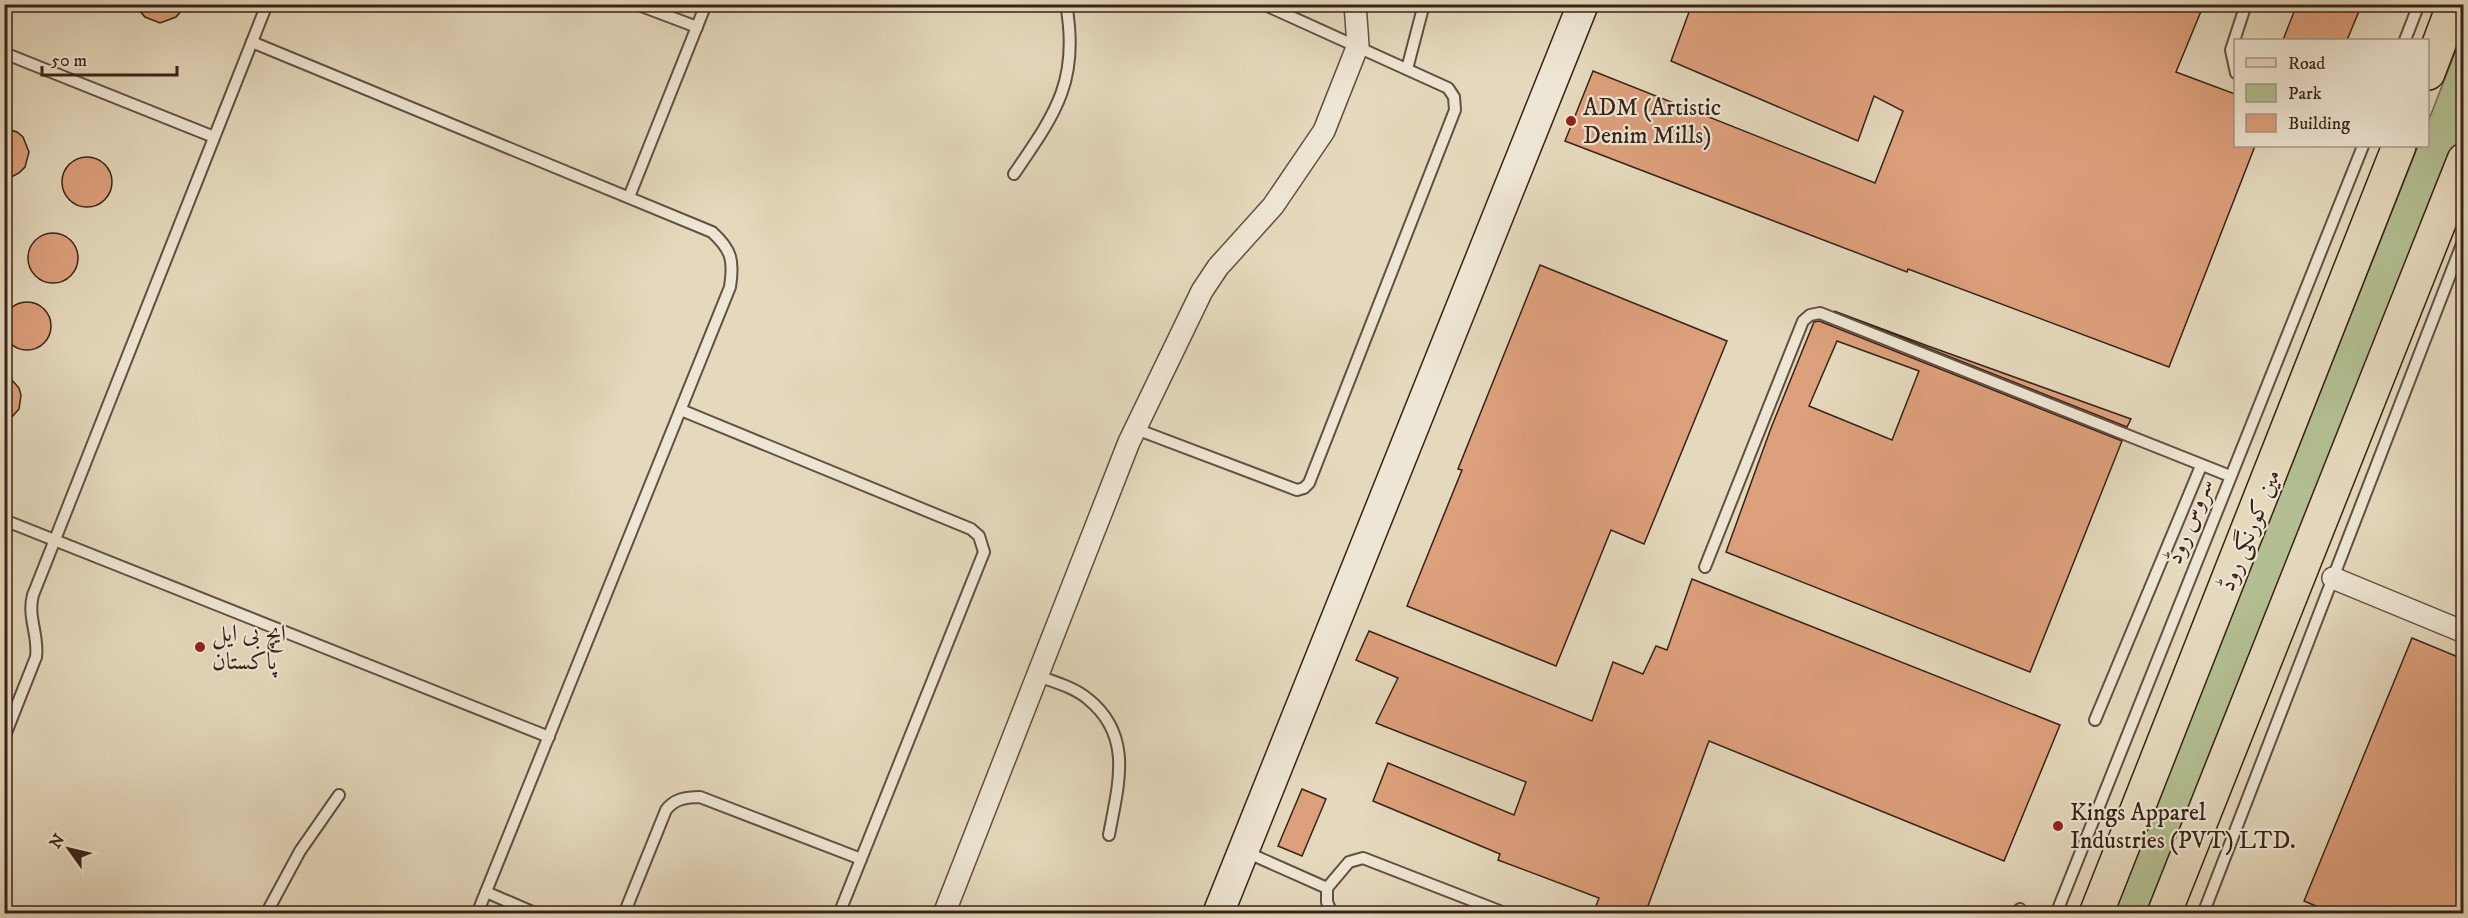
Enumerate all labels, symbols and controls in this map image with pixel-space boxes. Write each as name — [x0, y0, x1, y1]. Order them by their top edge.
scale bar — [42, 39, 177, 77]
legend — [2234, 39, 2429, 147]
text: 50 m — [51, 50, 87, 72]
text: Road — [2288, 53, 2325, 75]
text: Park — [2288, 83, 2322, 105]
place label: ADM (Artistic Denim Mills) — [1583, 93, 1721, 151]
text: Building — [2288, 113, 2350, 135]
marker: ADM (Artistic Denim Mills) — [1564, 114, 1578, 128]
street label: مین کورنگی روڈ — [2212, 465, 2288, 596]
street label: سروس روڈ — [2159, 474, 2221, 569]
place label: ایچ بی ایل پاکستان — [212, 619, 286, 678]
marker: ایچ بی ایل پاکستان — [193, 640, 207, 654]
place label: Kings Apparel Industries (PVT) LTD. — [2070, 798, 2296, 856]
north arrow — [39, 819, 99, 879]
marker: Kings Apparel Industries (PVT) LTD. — [2051, 819, 2065, 833]
text: N — [45, 830, 69, 852]

